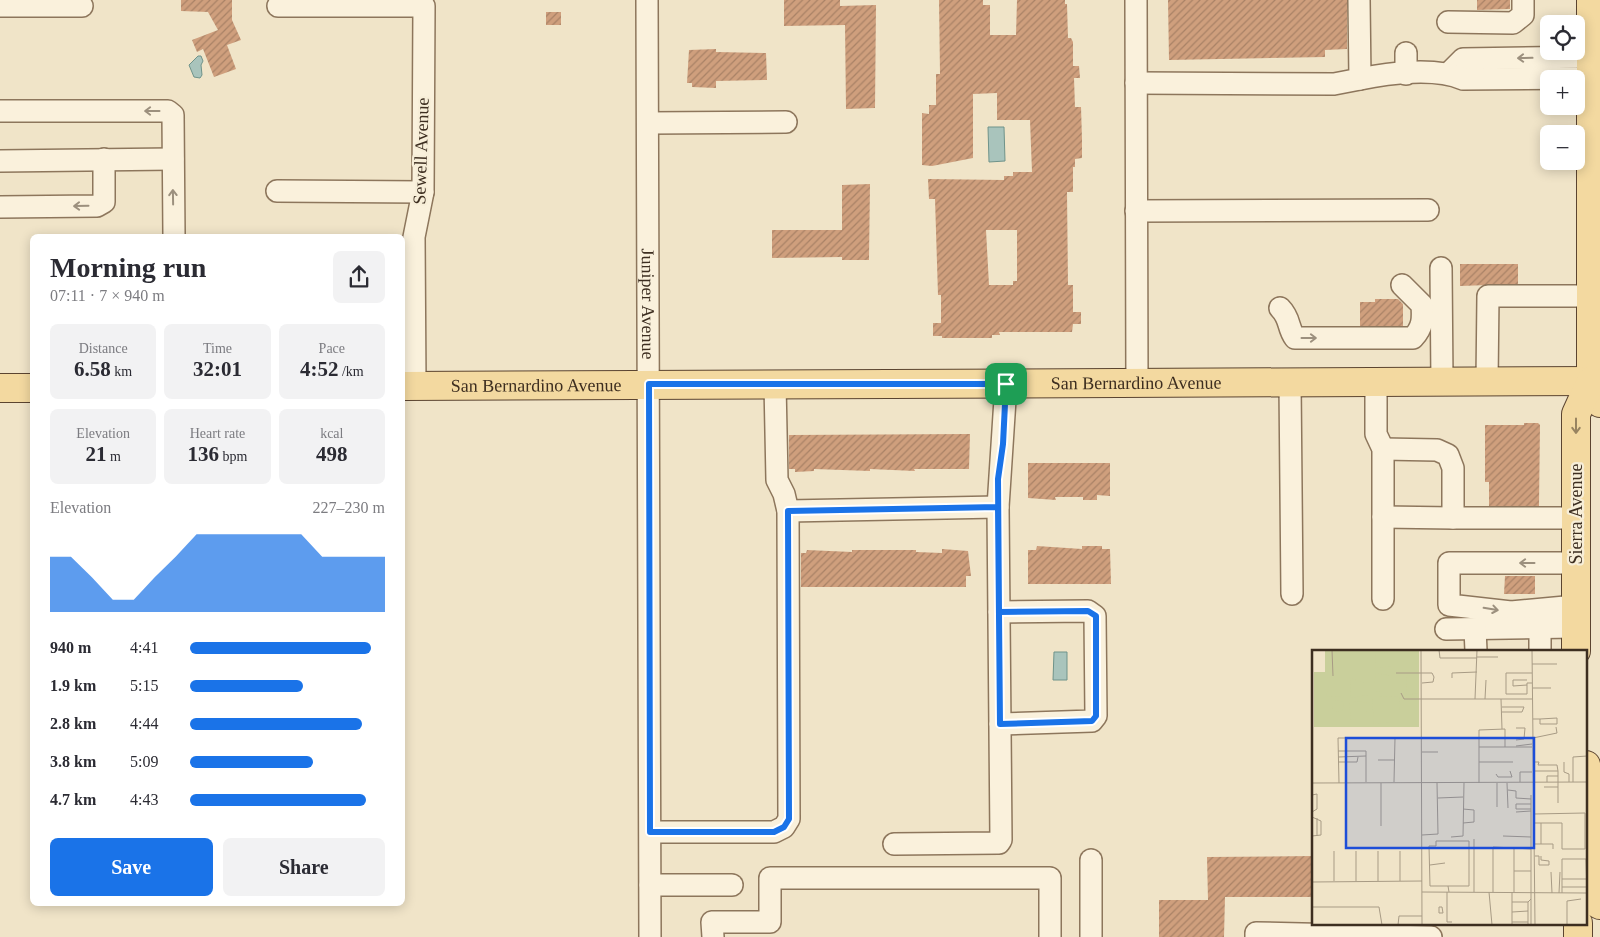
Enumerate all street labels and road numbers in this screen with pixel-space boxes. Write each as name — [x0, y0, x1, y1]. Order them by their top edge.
street label: Sewell Avenue — [409, 97, 433, 205]
street label: Juniper Avenue — [638, 248, 658, 360]
street label: San Bernardino Avenue — [1051, 373, 1221, 393]
street label: San Bernardino Avenue — [451, 375, 621, 396]
street label: Sierra Avenue — [1566, 463, 1586, 565]

